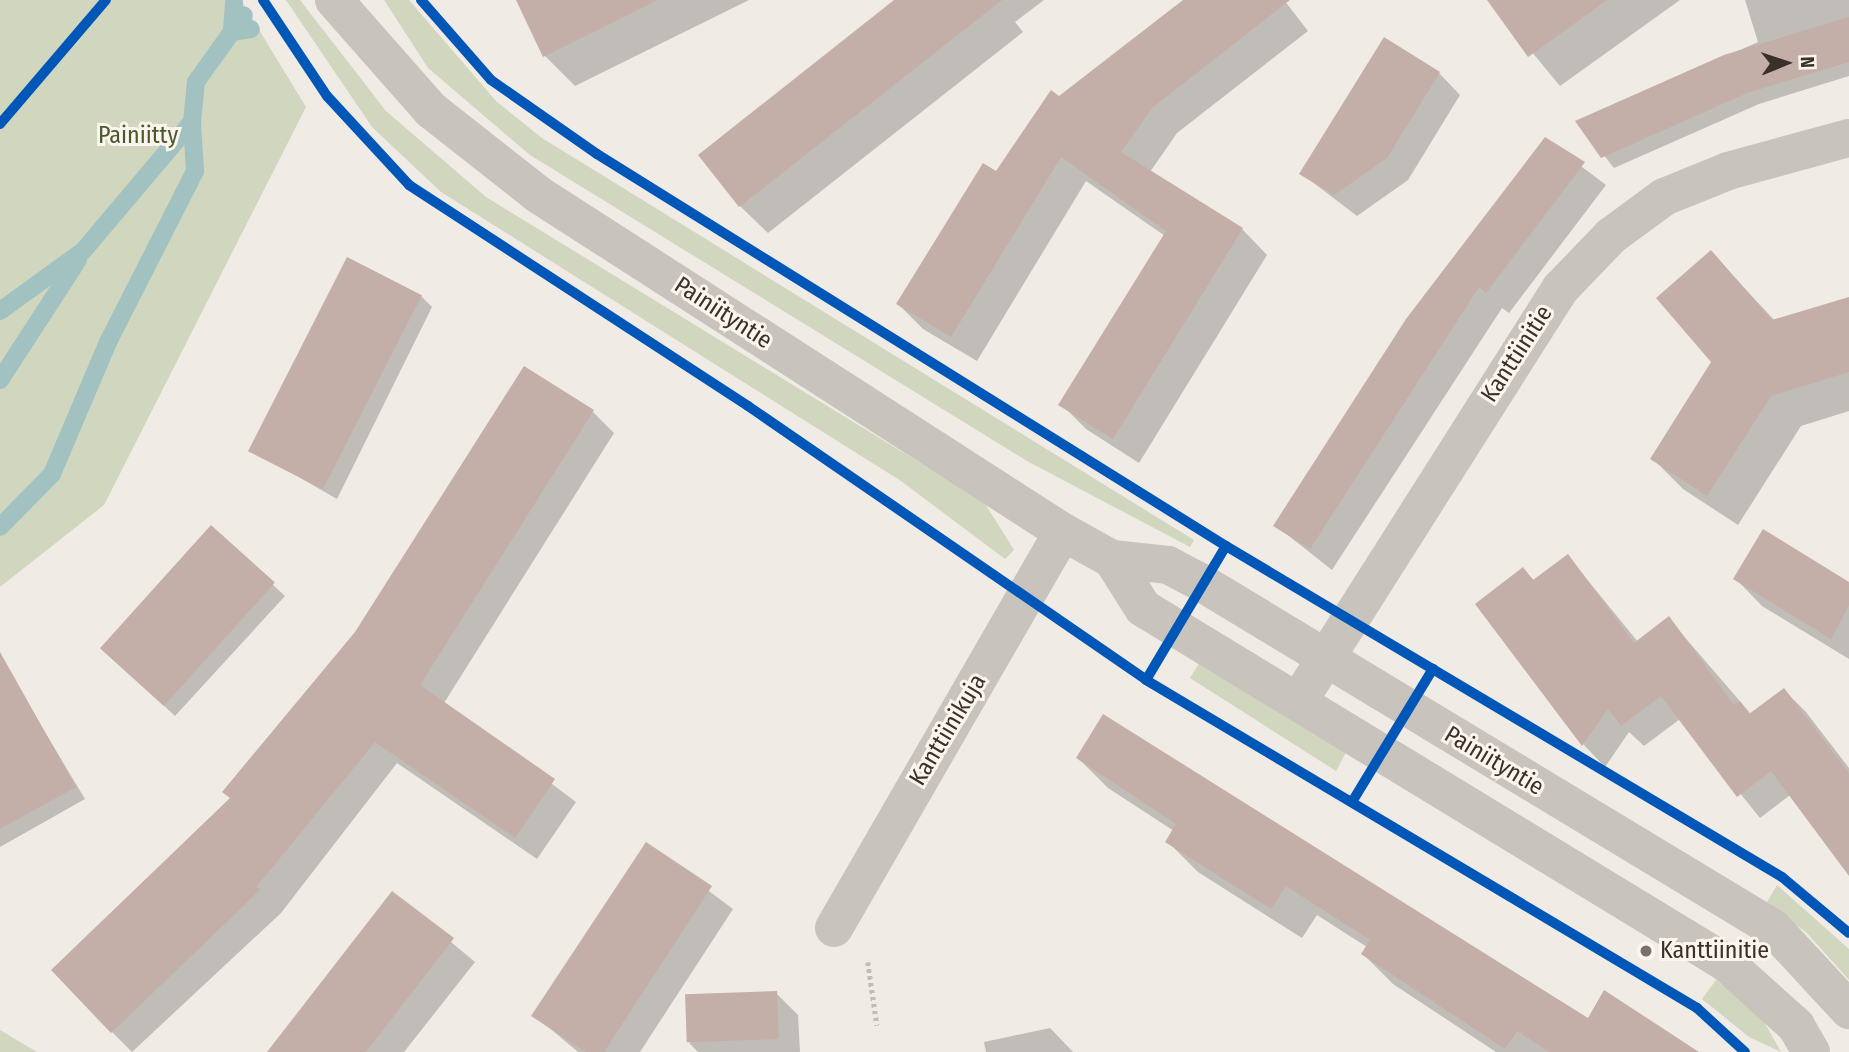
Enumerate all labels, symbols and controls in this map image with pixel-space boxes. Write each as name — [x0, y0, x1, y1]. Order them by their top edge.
north arrow — [1751, 28, 1821, 98]
text: N — [1796, 56, 1819, 68]
park label: Painiitty — [98, 122, 178, 150]
street label: Painiityntie — [669, 271, 777, 355]
street label: Kanttiinitie — [1475, 300, 1559, 408]
street label: Kanttiinikuja — [904, 669, 992, 791]
street label: Painiityntie — [1439, 720, 1549, 802]
place label: Kanttiinitie — [1660, 937, 1769, 965]
marker: Kanttiinitie — [1638, 943, 1654, 959]

